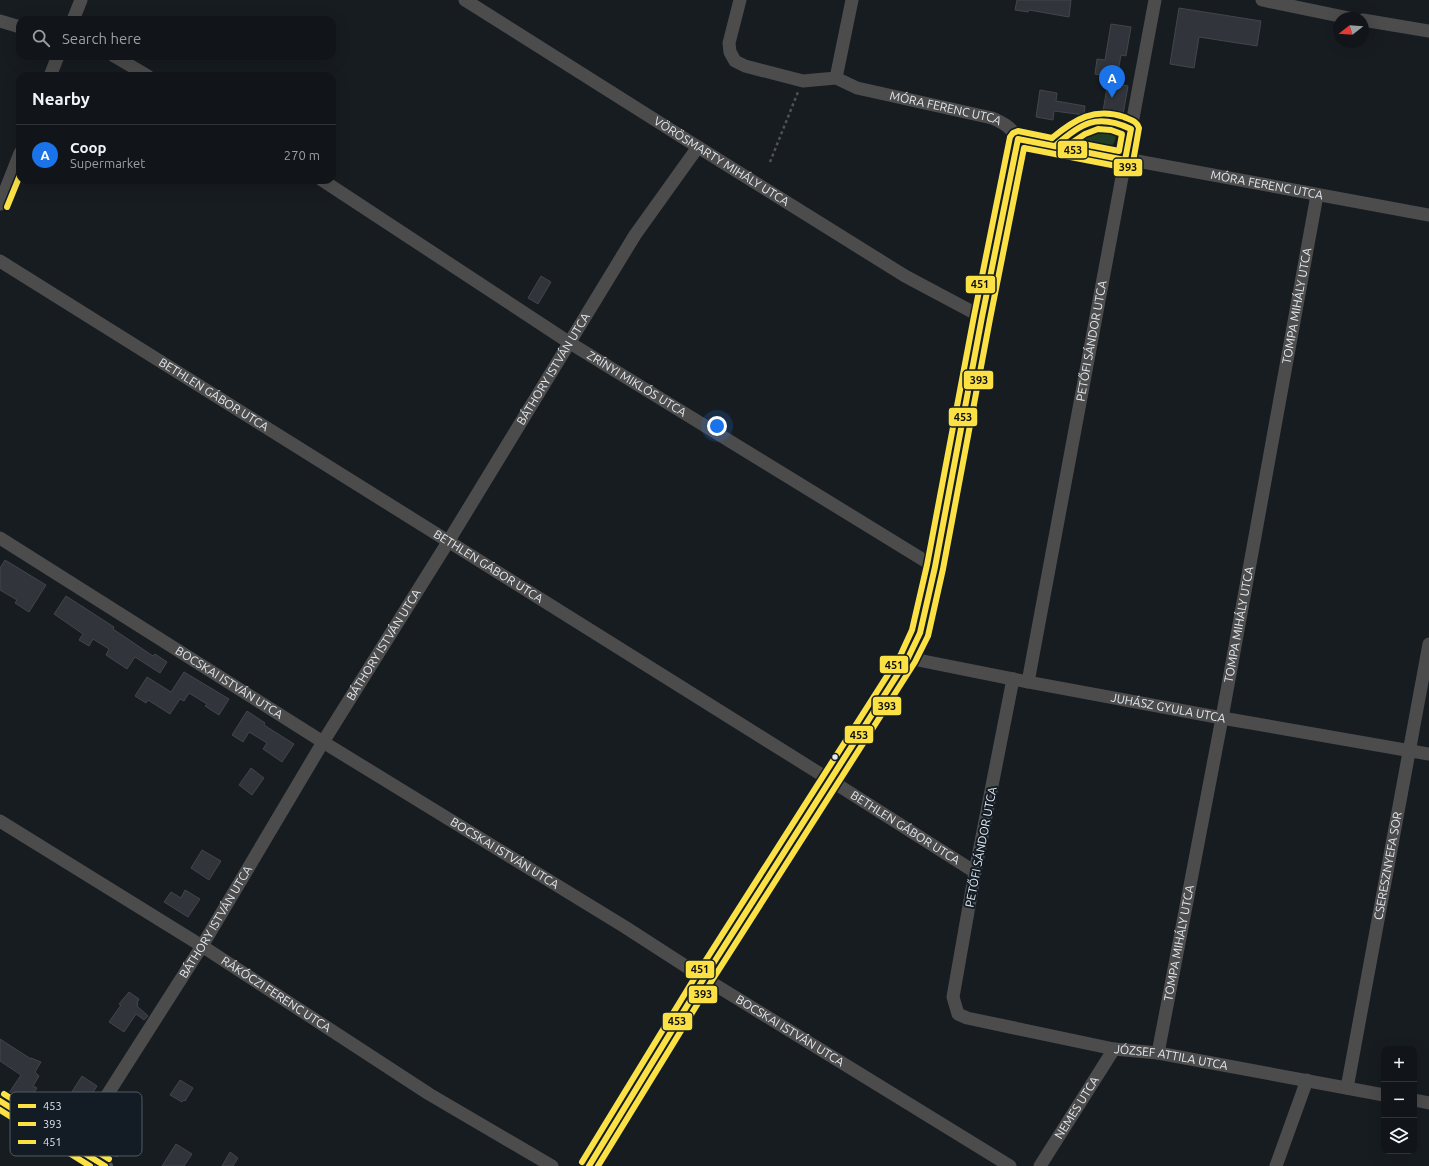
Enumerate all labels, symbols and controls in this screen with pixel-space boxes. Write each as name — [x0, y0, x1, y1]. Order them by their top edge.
north arrow — [1333, 12, 1369, 48]
search box — [16, 16, 336, 60]
icon: search — [30, 27, 52, 49]
text: Search here — [62, 30, 141, 47]
pin: A — [1099, 65, 1125, 98]
street label: MÓRA FERENC UTCA — [889, 88, 1004, 128]
text: Nearby — [32, 89, 90, 108]
street label: VÖRÖSMARTY MIHÁLY UTCA — [652, 114, 792, 208]
text: Coop — [70, 139, 107, 156]
line badge: 453 — [1057, 140, 1088, 159]
text: 453 — [1064, 144, 1082, 156]
text: A — [40, 148, 50, 162]
text: 270 m — [284, 148, 320, 162]
text: Supermarket — [70, 156, 145, 170]
line badge: 393 — [1113, 158, 1143, 177]
text: 393 — [1119, 161, 1137, 173]
street label: MÓRA FERENC UTCA — [1210, 168, 1324, 201]
street label: TOMPA MIHÁLY UTCA — [1279, 246, 1313, 365]
line badge: 451 — [965, 275, 996, 294]
text: 451 — [971, 278, 989, 290]
street label: PETŐFI SÁNDOR UTCA — [1073, 279, 1109, 402]
street label: BÁTHORY ISTVÁN UTCA — [514, 310, 592, 427]
street label: ZRÍNYI MIKLÓS UTCA — [585, 348, 689, 419]
street label: BETHLEN GÁBOR UTCA — [157, 355, 271, 433]
line badge: 393 — [963, 370, 994, 390]
text: 393 — [970, 374, 988, 386]
line badge: 453 — [948, 407, 978, 427]
text: 453 — [954, 411, 972, 423]
your location — [707, 416, 727, 436]
street label: BETHLEN GÁBOR UTCA — [431, 527, 546, 605]
street label: TOMPA MIHÁLY UTCA — [1222, 565, 1255, 684]
street label: BÁTHORY ISTVÁN UTCA — [344, 586, 423, 703]
street label: BOCSKAI ISTVÁN UTCA — [173, 643, 286, 721]
line badge: 451 — [879, 655, 909, 674]
text: 451 — [885, 659, 903, 671]
street label: JUHÁSZ GYULA UTCA — [1110, 691, 1227, 725]
line badge: 393 — [872, 696, 902, 716]
text: 393 — [878, 700, 896, 712]
line badge: 453 — [844, 725, 874, 744]
text: 453 — [850, 729, 868, 741]
unlabelled marker — [830, 752, 840, 762]
street label: PETŐFI SÁNDOR UTCA — [962, 785, 999, 908]
street label: BETHLEN GÁBOR UTCA — [849, 788, 963, 867]
street label: CSERESZNYEFA SOR — [1371, 810, 1404, 921]
street label: BOCSKAI ISTVÁN UTCA — [448, 815, 562, 891]
street label: BÁTHORY ISTVÁN UTCA — [176, 863, 254, 980]
street label: TOMPA MIHÁLY UTCA — [1161, 884, 1196, 1002]
street label: RÁKÓCZI FERENC UTCA — [219, 953, 334, 1034]
line badge: 451 — [685, 960, 715, 979]
text: 451 — [691, 963, 709, 975]
line badge: 393 — [688, 985, 718, 1004]
text: 393 — [694, 988, 712, 1000]
street label: BOCSKAI ISTVÁN UTCA — [734, 992, 847, 1069]
line badge: 453 — [662, 1012, 693, 1031]
text: 453 — [668, 1015, 686, 1027]
street label: JÓZSEF ATTILA UTCA — [1113, 1042, 1229, 1072]
map controls — [1381, 1046, 1417, 1154]
button: + — [1381, 1046, 1417, 1082]
street label: NEMES UTCA — [1052, 1074, 1101, 1141]
button: − — [1381, 1082, 1417, 1118]
legend — [10, 1092, 142, 1156]
text: 453 — [43, 1100, 62, 1112]
text: 393 — [43, 1118, 62, 1130]
button: layers — [1381, 1118, 1417, 1154]
text: 451 — [43, 1136, 62, 1148]

